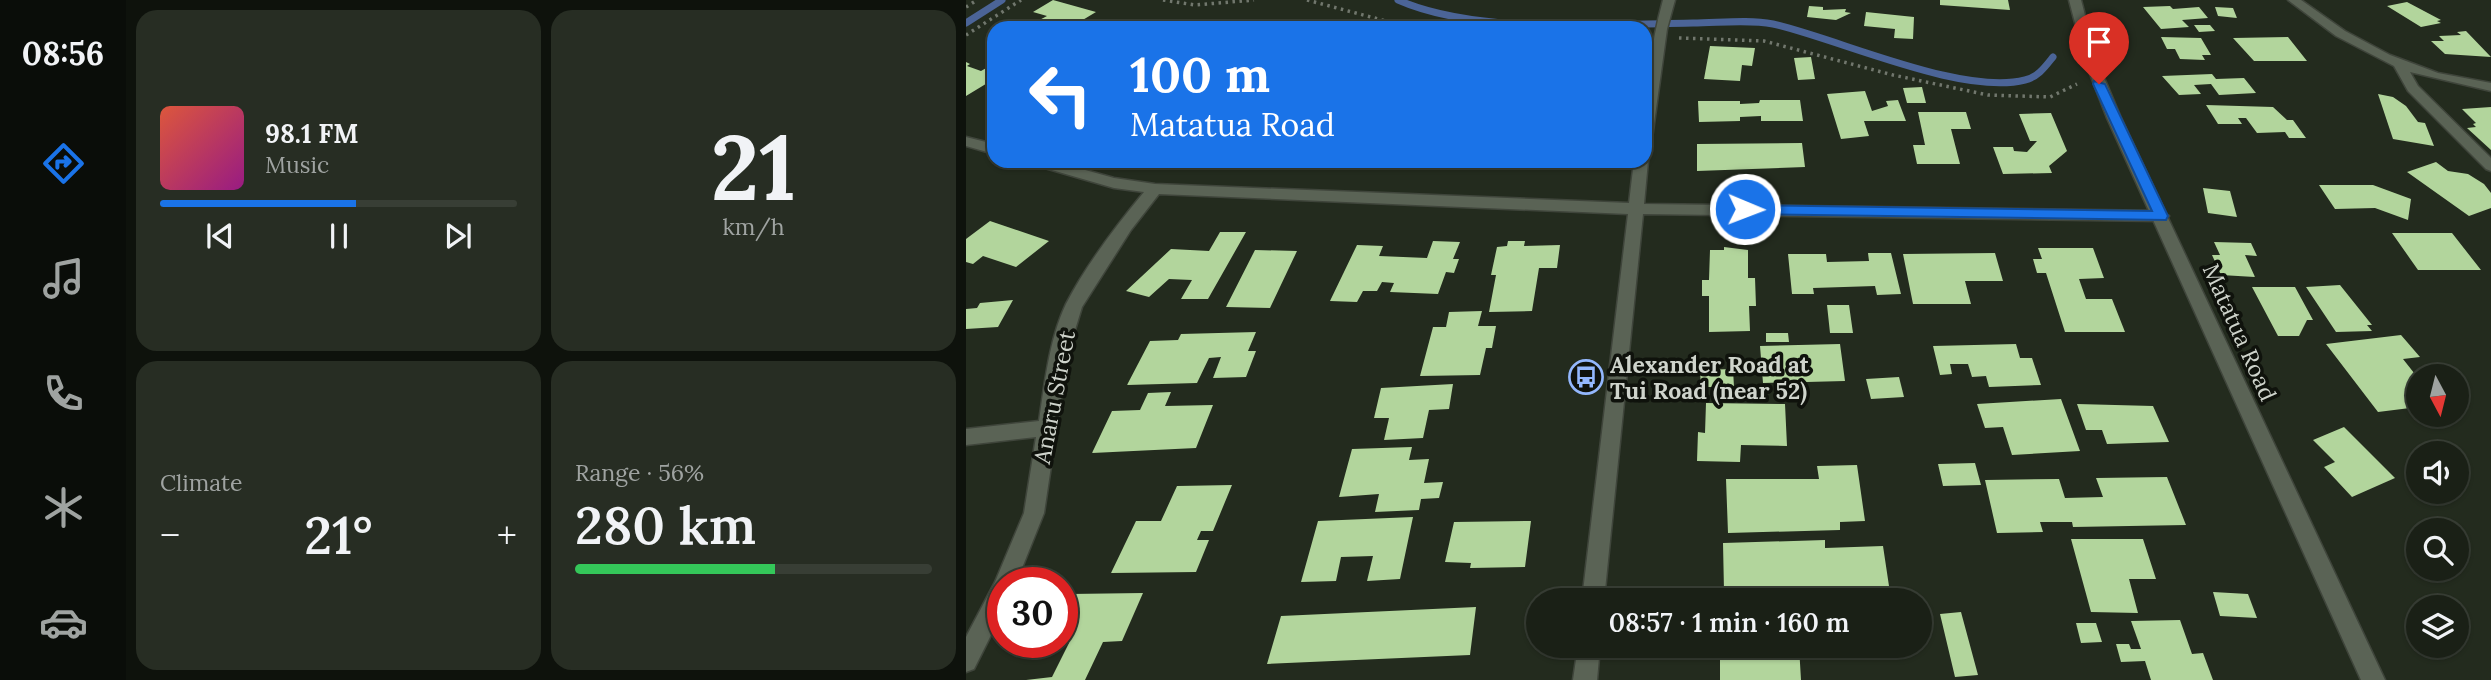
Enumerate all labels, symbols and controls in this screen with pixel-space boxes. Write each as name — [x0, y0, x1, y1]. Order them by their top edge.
pin — [2069, 12.0, 2129, 84]
icon: arrive — [2080, 23, 2118, 61]
text: 08:56 — [22, 33, 104, 74]
text: 100 m — [1130, 43, 1270, 105]
icon: left — [1015, 49, 1106, 140]
text: Matatua Road — [1130, 104, 1335, 145]
text: 21 — [711, 108, 796, 225]
text: 98.1 FM — [265, 117, 358, 150]
icon: directions — [39, 139, 88, 188]
text: Music — [265, 150, 329, 179]
position arrow — [1708, 172, 1782, 246]
text: km/h — [722, 212, 785, 241]
icon: previous — [201, 217, 239, 255]
icon: pause — [320, 217, 358, 255]
icon: next — [439, 217, 477, 255]
icon: music — [39, 254, 88, 303]
street label: Matatua Road — [2197, 259, 2283, 405]
street label: Anaru Street — [1027, 328, 1081, 467]
place label: Alexander Road at Tui Road (near 52) — [1610, 350, 1810, 406]
bus stop icon: Alexander Road at Tui Road (near 52) — [1567, 358, 1605, 396]
north arrow — [2406, 364, 2469, 427]
map controls — [2406, 364, 2469, 658]
icon: phone — [39, 369, 88, 418]
button: sound — [2406, 441, 2469, 504]
text: Range · 56% — [575, 458, 704, 487]
text: Climate — [160, 468, 242, 497]
icon: climate — [39, 483, 88, 532]
text: 280 km — [575, 492, 756, 558]
text: 21° — [304, 502, 373, 568]
text: − — [160, 511, 180, 559]
text: + — [497, 511, 517, 559]
button: search — [2406, 518, 2469, 581]
speed limit sign: 30 — [987, 567, 1078, 658]
button: layers — [2406, 595, 2469, 658]
icon: car — [39, 598, 88, 647]
text: 08:57 · 1 min · 160 m — [1609, 606, 1849, 639]

